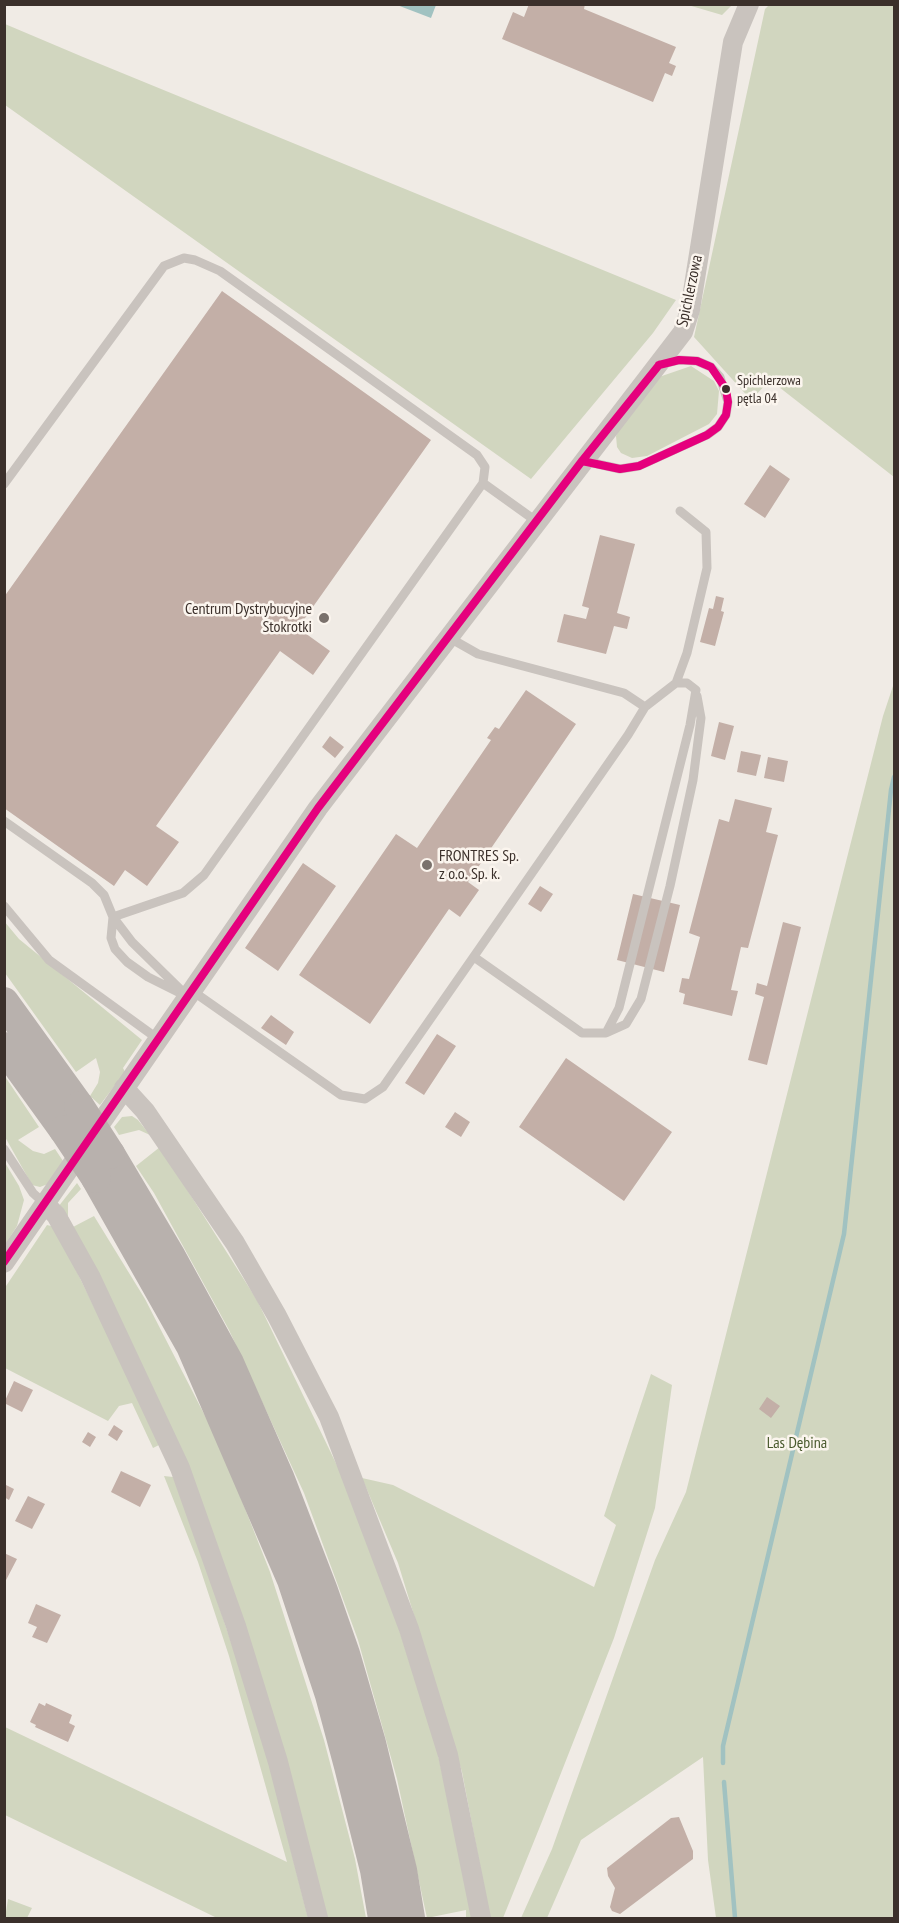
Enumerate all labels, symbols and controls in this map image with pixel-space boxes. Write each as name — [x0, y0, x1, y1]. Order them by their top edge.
street label: Spichlerzowa — [673, 253, 707, 329]
place label: Spichlerzowa pętla 04 — [737, 373, 801, 406]
marker: Spichlerzowa pętla 04 — [720, 383, 732, 395]
place label: Centrum Dystrybucyjne Stokrotki — [185, 599, 312, 637]
marker: Centrum Dystrybucyjne Stokrotki — [317, 611, 331, 625]
place label: FRONTRES Sp. z o.o. Sp. k. — [439, 846, 519, 884]
marker: FRONTRES Sp. z o.o. Sp. k. — [420, 858, 434, 872]
park label: Las Dębina — [767, 1433, 827, 1453]

